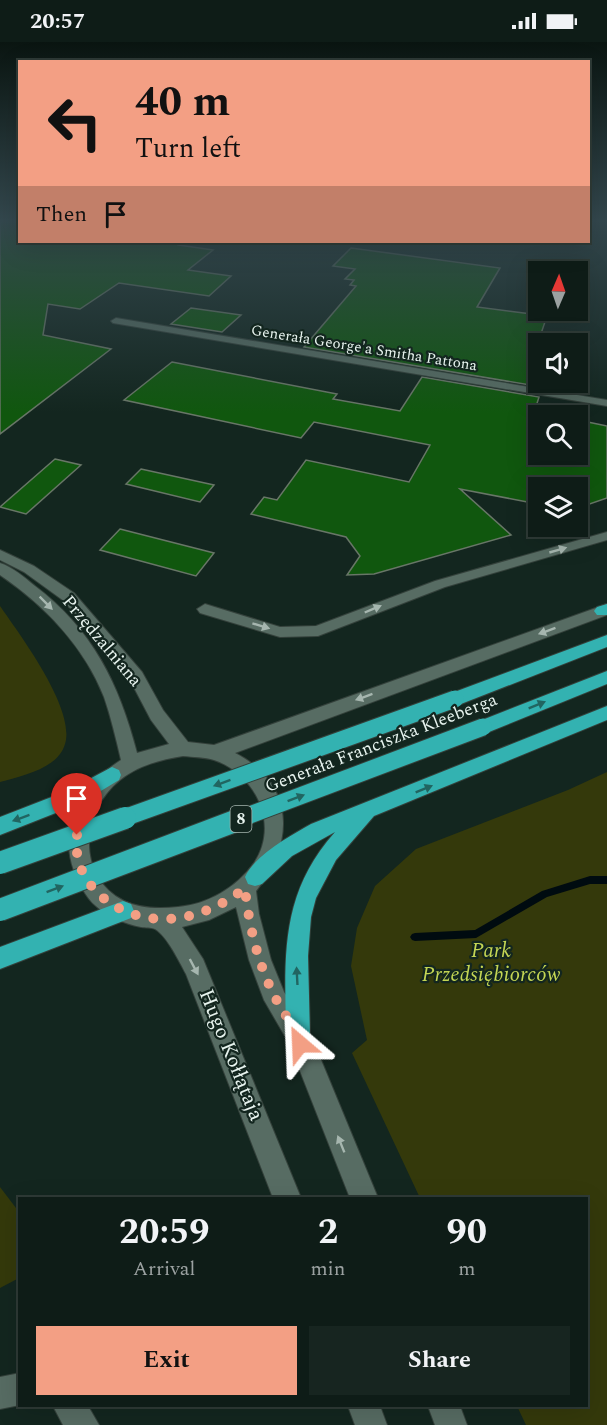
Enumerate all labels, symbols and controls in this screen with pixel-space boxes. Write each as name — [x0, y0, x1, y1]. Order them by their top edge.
text: 20:57 — [30, 5, 85, 38]
text: 40 m — [135, 71, 230, 134]
icon: left — [36, 84, 114, 162]
text: Turn left — [135, 128, 241, 170]
text: Then — [36, 198, 87, 231]
icon: arrive — [99, 198, 132, 231]
north arrow — [528, 261, 588, 321]
map controls — [528, 261, 588, 537]
street label: Generała George'a Smitha Pattona — [249, 319, 479, 377]
button: sound — [528, 333, 588, 393]
button: search — [528, 405, 588, 465]
button: layers — [528, 477, 588, 537]
one-way arrow — [549, 545, 567, 554]
street label: Przędzalniana — [56, 589, 149, 693]
one-way arrow — [39, 596, 54, 610]
one-way arrow — [364, 605, 381, 614]
one-way arrow — [252, 622, 270, 631]
one-way arrow — [538, 626, 556, 636]
street label: Generała Franciszka Kleeberga — [261, 686, 501, 800]
one-way arrow — [355, 693, 373, 703]
one-way arrow — [528, 700, 546, 710]
pin — [51, 773, 102, 835]
one-way arrow — [213, 779, 231, 789]
icon: arrive — [60, 782, 93, 815]
one-way arrow — [416, 784, 434, 794]
one-way arrow — [287, 793, 305, 802]
road number: 8 — [230, 806, 252, 832]
one-way arrow — [12, 814, 30, 824]
one-way arrow — [46, 884, 64, 894]
park label: Park Przedsiębiorców — [422, 935, 560, 991]
one-way arrow — [189, 959, 199, 976]
one-way arrow — [292, 967, 302, 986]
street label: Hugo Kołłątaja — [190, 984, 272, 1126]
position arrow — [268, 1012, 332, 1076]
one-way arrow — [336, 1135, 346, 1153]
text: 20:59 — [119, 1205, 209, 1260]
text: 2 — [318, 1205, 338, 1260]
text: 90 — [447, 1205, 487, 1260]
text: Arrival — [133, 1254, 195, 1284]
text: min — [311, 1254, 346, 1284]
text: m — [458, 1254, 475, 1284]
button: Exit — [36, 1326, 297, 1395]
button: Share — [309, 1326, 570, 1395]

